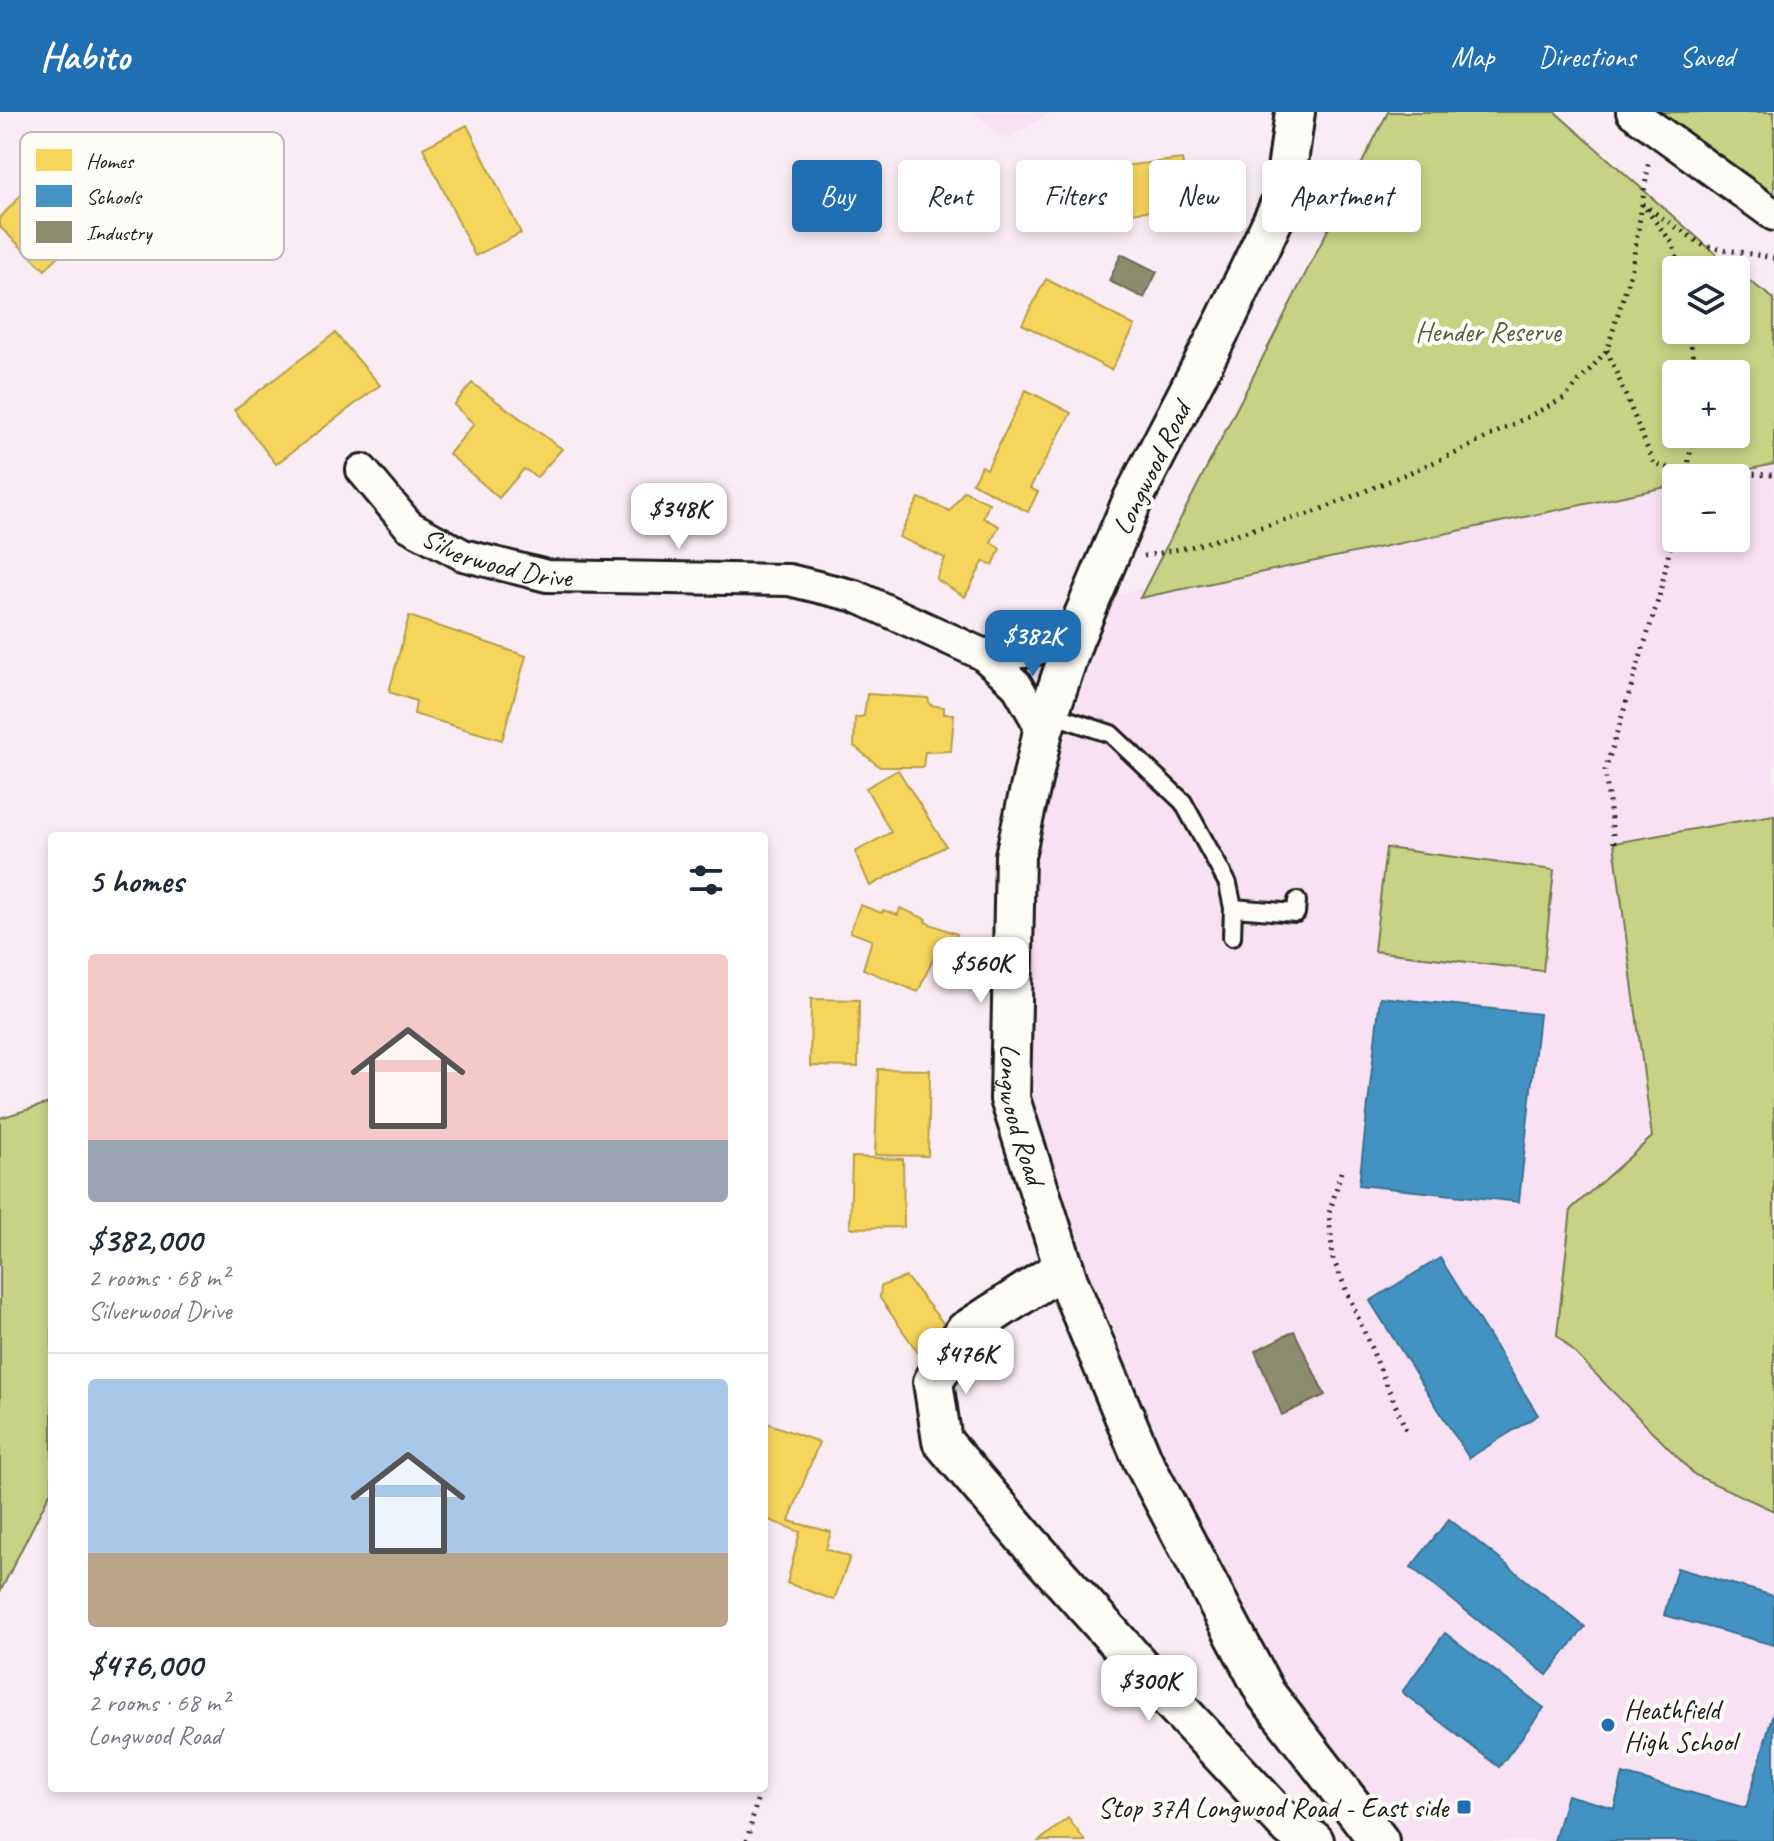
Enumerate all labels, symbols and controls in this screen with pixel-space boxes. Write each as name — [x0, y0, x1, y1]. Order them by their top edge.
text: Habito — [40, 33, 129, 80]
text: Map — [1451, 39, 1494, 74]
text: Directions — [1538, 39, 1636, 74]
text: Saved — [1680, 39, 1734, 74]
legend — [20, 132, 284, 260]
text: Homes — [86, 147, 135, 175]
chip: Buy — [792, 160, 882, 232]
chip: Rent — [898, 160, 1000, 232]
chip: Filters — [1016, 160, 1133, 232]
chip: New — [1149, 160, 1246, 232]
chip: Apartment — [1262, 160, 1421, 232]
text: Schools — [86, 183, 143, 211]
text: Industry — [86, 219, 154, 247]
map controls — [1662, 256, 1750, 552]
button: layers — [1662, 256, 1750, 344]
park label: Hender Reserve — [1415, 314, 1563, 349]
button: + — [1662, 360, 1750, 448]
street label: Longwood Road — [1104, 393, 1200, 540]
button: − — [1662, 464, 1750, 552]
pin: $348K — [623, 483, 735, 551]
text: $348K — [649, 492, 709, 525]
street label: Silverwood Drive — [416, 519, 573, 594]
pin: $382K — [977, 610, 1089, 678]
text: $382K — [1003, 619, 1063, 652]
icon: filters — [684, 858, 728, 902]
text: 5 homes — [88, 859, 183, 902]
pin: $560K — [925, 937, 1037, 1005]
text: $560K — [951, 946, 1011, 979]
icon: home — [336, 1006, 480, 1150]
street label: Longwood Road — [992, 1044, 1054, 1192]
text: $382,000 — [88, 1218, 202, 1261]
text: 2 rooms · 68 m² — [88, 1261, 229, 1294]
text: Silverwood Drive — [88, 1294, 231, 1327]
pin: $476K — [910, 1328, 1022, 1396]
text: $476K — [936, 1337, 996, 1370]
icon: home — [336, 1431, 480, 1575]
text: $476,000 — [88, 1643, 202, 1686]
pin: $300K — [1093, 1655, 1205, 1723]
text: $300K — [1119, 1664, 1179, 1697]
text: 2 rooms · 68 m² — [88, 1686, 229, 1719]
place label: Heathfield High School — [1624, 1692, 1742, 1759]
marker: Heathfield High School — [1599, 1716, 1617, 1734]
text: Longwood Road — [88, 1719, 221, 1752]
place label: Stop 37A Longwood Road - East side — [1098, 1790, 1450, 1825]
marker: Stop 37A Longwood Road - East side — [1455, 1798, 1473, 1816]

